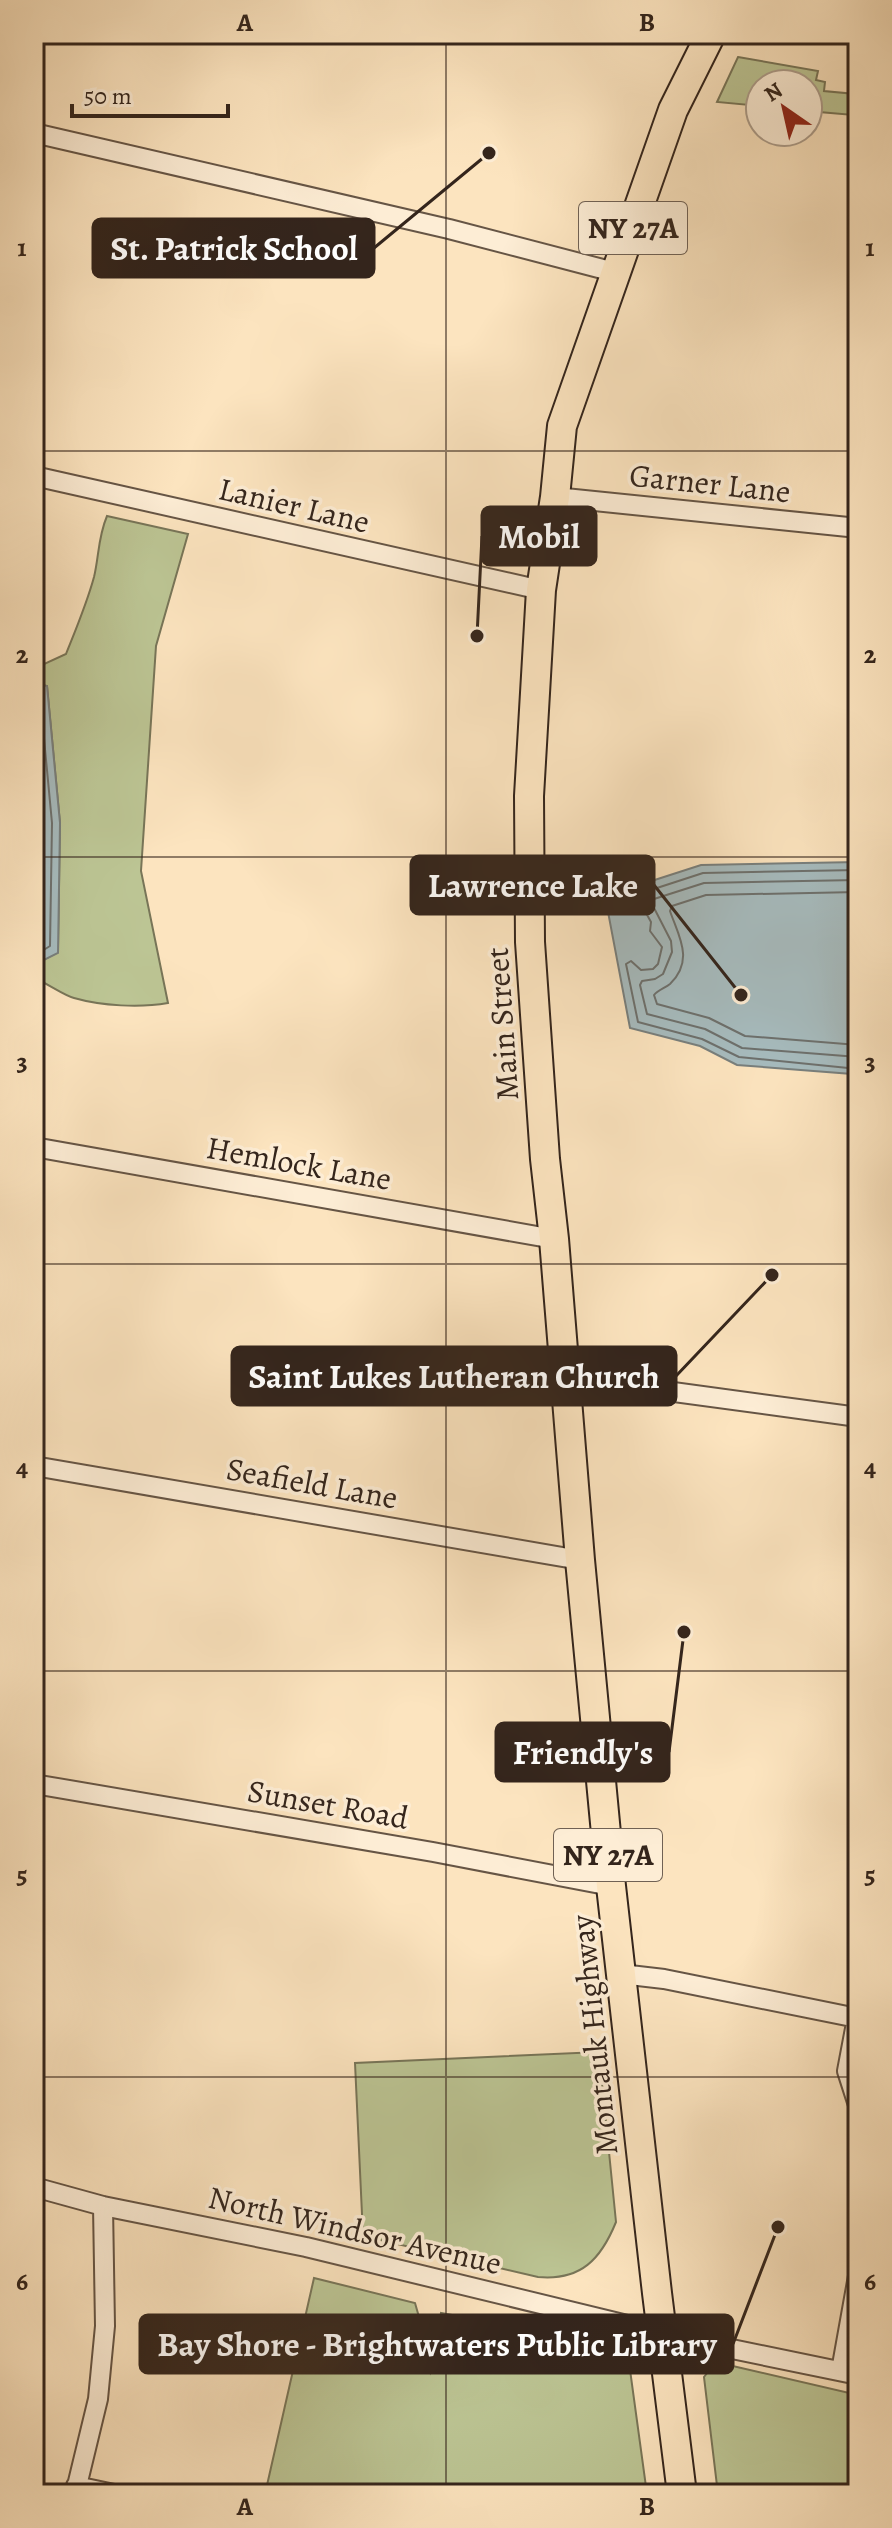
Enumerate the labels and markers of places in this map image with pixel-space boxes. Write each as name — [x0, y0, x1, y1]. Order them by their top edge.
callout: St. Patrick School — [93, 219, 374, 277]
callout: Mobil — [482, 507, 596, 565]
callout: Lawrence Lake — [411, 856, 654, 914]
callout: Saint Lukes Lutheran Church — [232, 1347, 676, 1405]
callout: Friendly's — [496, 1723, 669, 1781]
callout: Bay Shore - Brightwaters Public Library — [140, 2315, 733, 2373]

